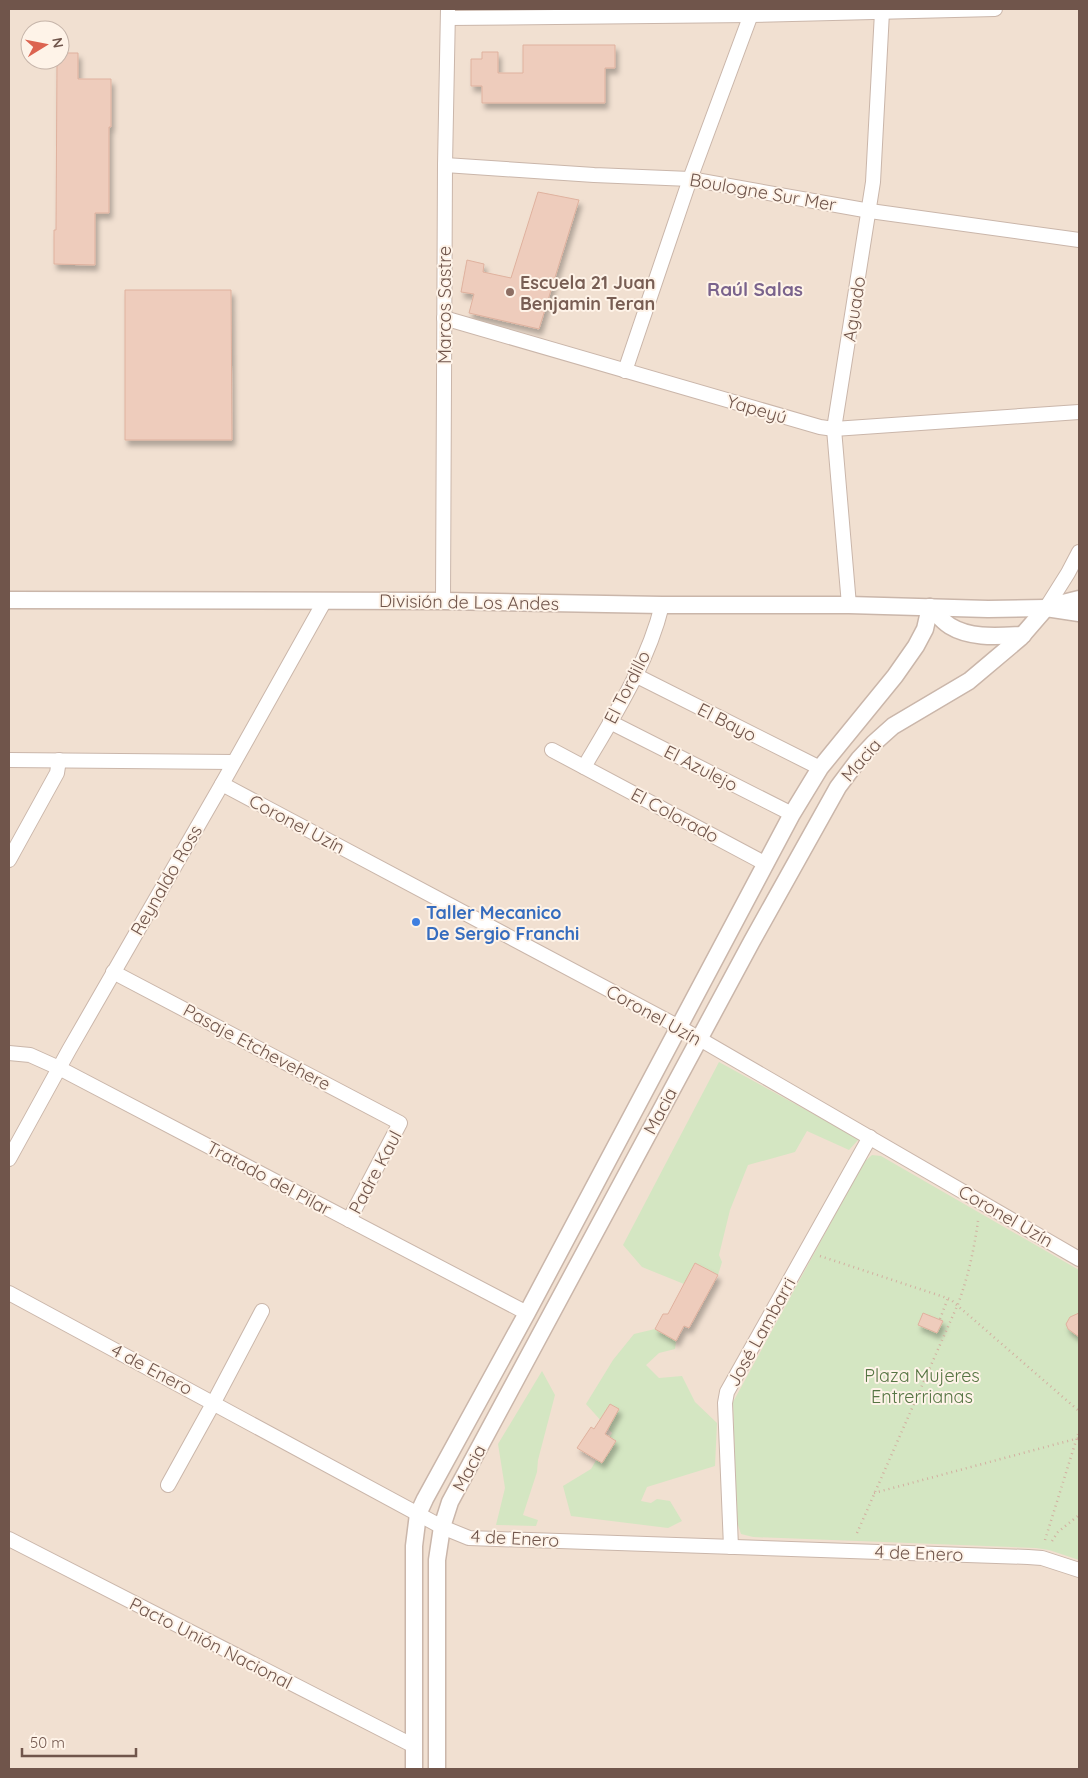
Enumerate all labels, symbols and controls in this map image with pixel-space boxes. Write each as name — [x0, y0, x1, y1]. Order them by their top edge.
north arrow — [20, 20, 70, 70]
text: N — [48, 36, 68, 49]
street label: Boulogne Sur Mer — [688, 168, 838, 216]
street label: Marcos Sastre — [433, 246, 456, 364]
place label: Escuela 21 Juan Benjamin Teran — [520, 271, 656, 315]
street label: Aguado — [838, 275, 870, 343]
district label: Raúl Salas — [707, 277, 803, 301]
marker: Escuela 21 Juan Benjamin Teran — [504, 286, 516, 298]
street label: Yapeyú — [724, 389, 790, 429]
street label: División de Los Andes — [379, 589, 559, 615]
street label: El Tordillo — [599, 647, 655, 727]
street label: El Bayo — [694, 697, 760, 747]
street label: Macia — [836, 734, 886, 786]
street label: El Azulejo — [660, 740, 742, 796]
street label: El Colorado — [627, 782, 723, 848]
street label: Coronel Uzín — [245, 789, 349, 859]
street label: Reynaldo Ross — [125, 821, 207, 939]
place label: Taller Mecanico De Sergio Franchi — [426, 901, 579, 945]
marker: Taller Mecanico De Sergio Franchi — [410, 916, 422, 928]
street label: Coronel Uzín — [602, 979, 706, 1051]
street label: Pasaje Etchevehere — [179, 998, 335, 1096]
street label: Macia — [638, 1084, 682, 1138]
street label: Padre Kaul — [343, 1126, 407, 1218]
street label: Tratado del Pilar — [203, 1135, 335, 1221]
street label: Coronel Uzín — [955, 1180, 1057, 1252]
street label: José Lambarri — [722, 1273, 800, 1391]
street label: 4 de Enero — [107, 1338, 197, 1400]
park label: Plaza Mujeres Entrerrianas — [864, 1364, 980, 1408]
street label: Macia — [447, 1441, 491, 1495]
street label: 4 de Enero — [470, 1524, 560, 1552]
street label: 4 de Enero — [874, 1540, 964, 1566]
street label: Pacto Unión Nacional — [126, 1592, 296, 1694]
scale bar — [22, 1726, 136, 1758]
text: 50 m — [30, 1733, 65, 1752]

